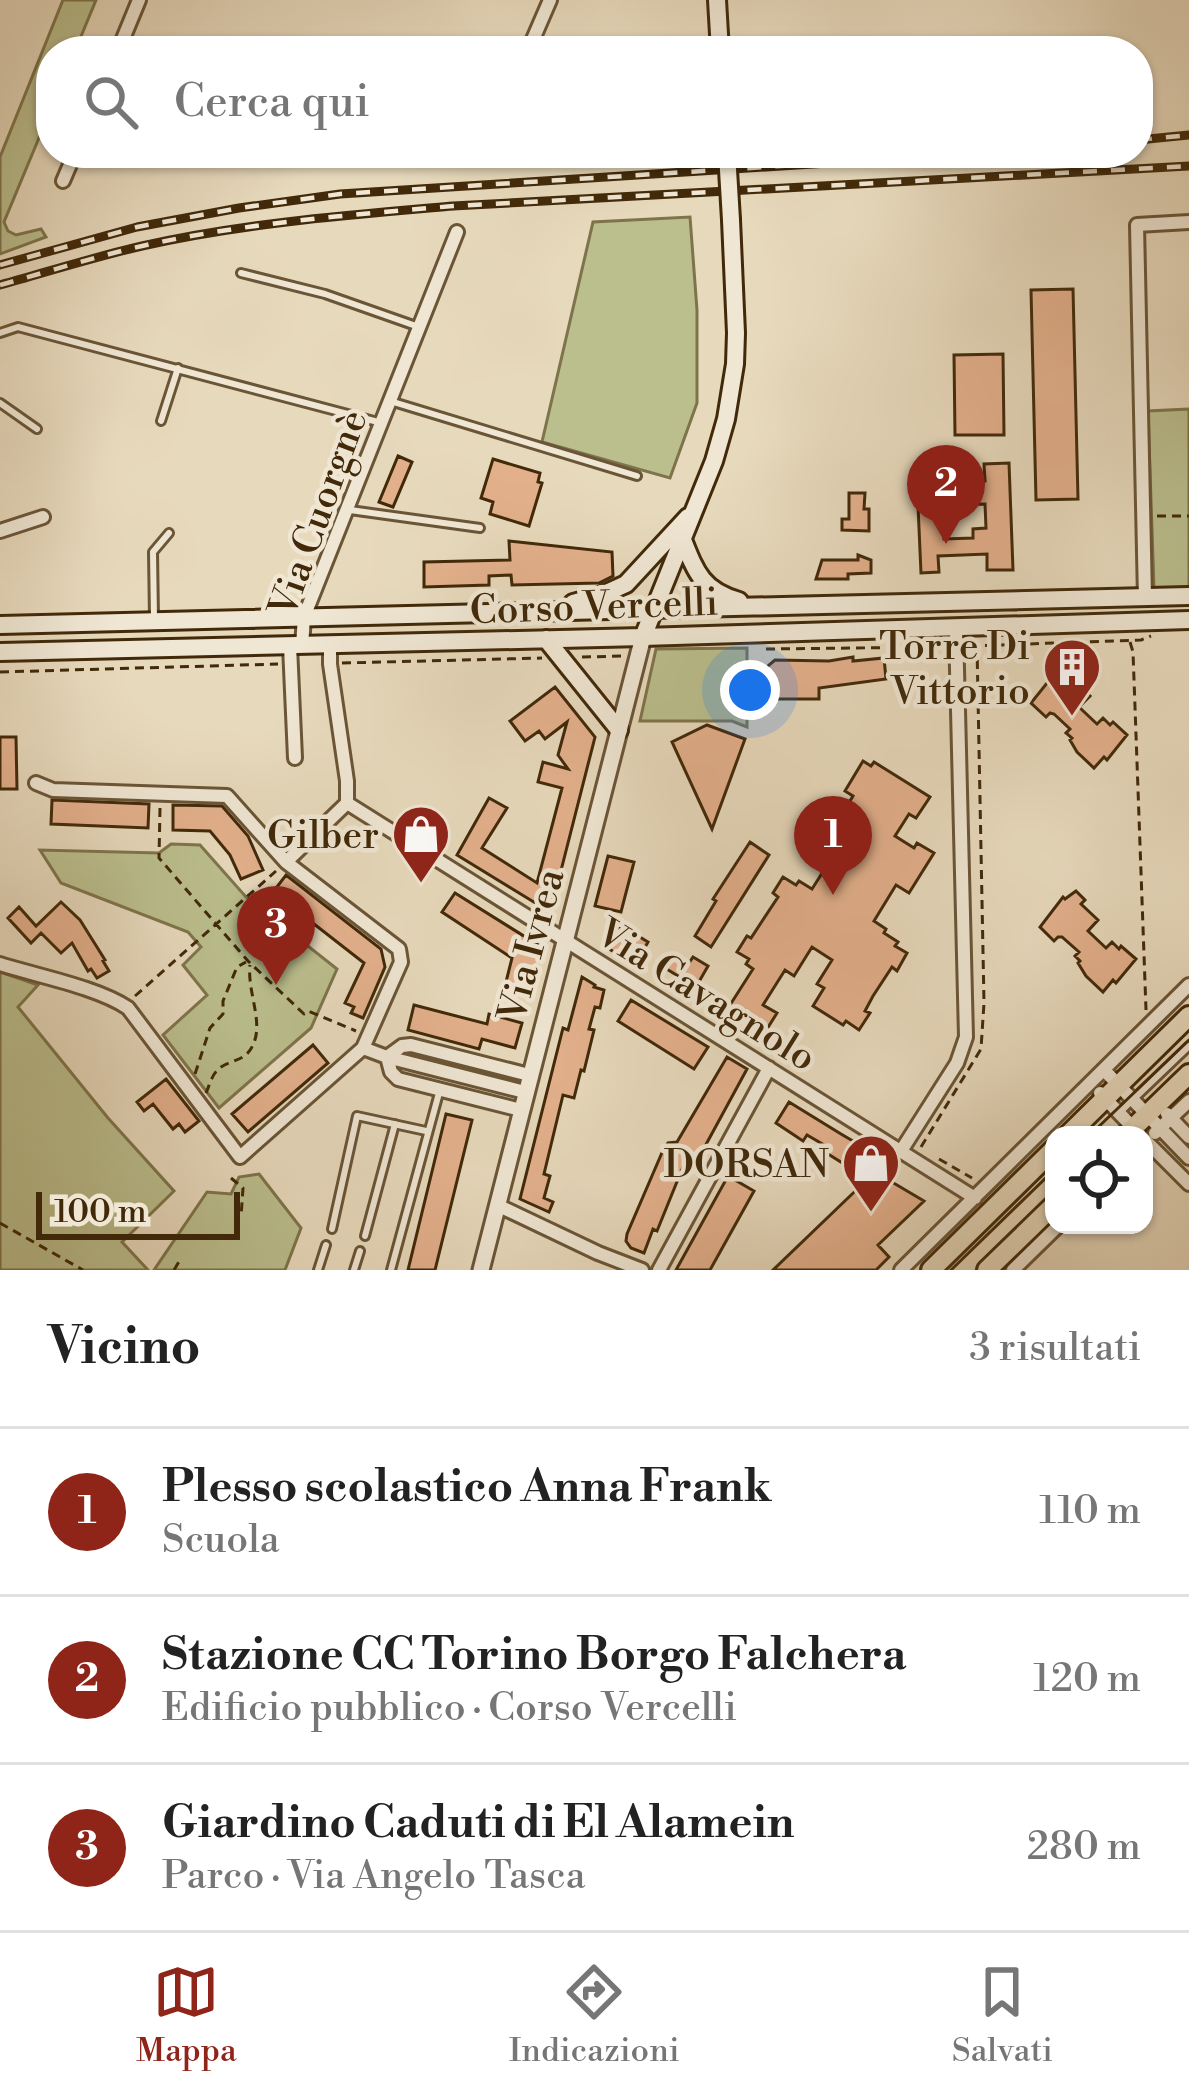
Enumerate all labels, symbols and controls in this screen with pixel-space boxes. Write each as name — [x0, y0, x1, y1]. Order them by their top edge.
search box — [36, 36, 1153, 168]
icon: search — [78, 69, 144, 135]
text: Cerca qui — [174, 74, 370, 131]
street label: Via Cuorgnè — [259, 404, 379, 625]
pin: 2 — [907, 445, 985, 544]
street label: Corso Vercelli — [469, 579, 719, 636]
place label: Torre Di Vittorio — [879, 623, 1030, 717]
building icon: Torre Di Vittorio — [1041, 636, 1103, 718]
your location — [720, 660, 780, 720]
pin: 1 — [794, 796, 872, 895]
shop icon: Gilber — [390, 803, 452, 885]
place label: Gilber — [267, 812, 379, 861]
street label: Via Ivrea — [488, 863, 576, 1029]
pin: 3 — [237, 886, 315, 985]
street label: Via Cavagnolo — [586, 908, 825, 1083]
map controls — [1045, 1126, 1153, 1234]
button: locate — [1045, 1126, 1153, 1234]
shop icon: DORSAN — [840, 1132, 902, 1214]
place label: DORSAN — [664, 1141, 829, 1190]
scale bar — [36, 1186, 240, 1239]
text: 100 m — [54, 1192, 147, 1233]
text: Vicino — [48, 1316, 201, 1380]
text: 3 risultati — [969, 1324, 1141, 1373]
text: Plesso scolastico Anna Frank — [162, 1459, 772, 1516]
text: 1 — [78, 1487, 96, 1536]
text: 110 m — [1039, 1487, 1141, 1536]
text: Scuola — [162, 1516, 280, 1565]
text: Stazione CC Torino Borgo Falchera — [162, 1627, 906, 1684]
text: 2 — [75, 1655, 99, 1704]
text: 120 m — [1033, 1655, 1141, 1704]
text: Edificio pubblico · Corso Vercelli — [162, 1684, 737, 1733]
text: Giardino Caduti di El Alamein — [162, 1795, 794, 1852]
text: 3 — [75, 1823, 99, 1872]
text: 280 m — [1027, 1823, 1141, 1872]
text: Parco · Via Angelo Tasca — [162, 1852, 586, 1901]
tab: Mappa — [136, 1959, 237, 2072]
tab: Indicazioni — [509, 1959, 680, 2072]
tab: Salvati — [952, 1959, 1053, 2072]

